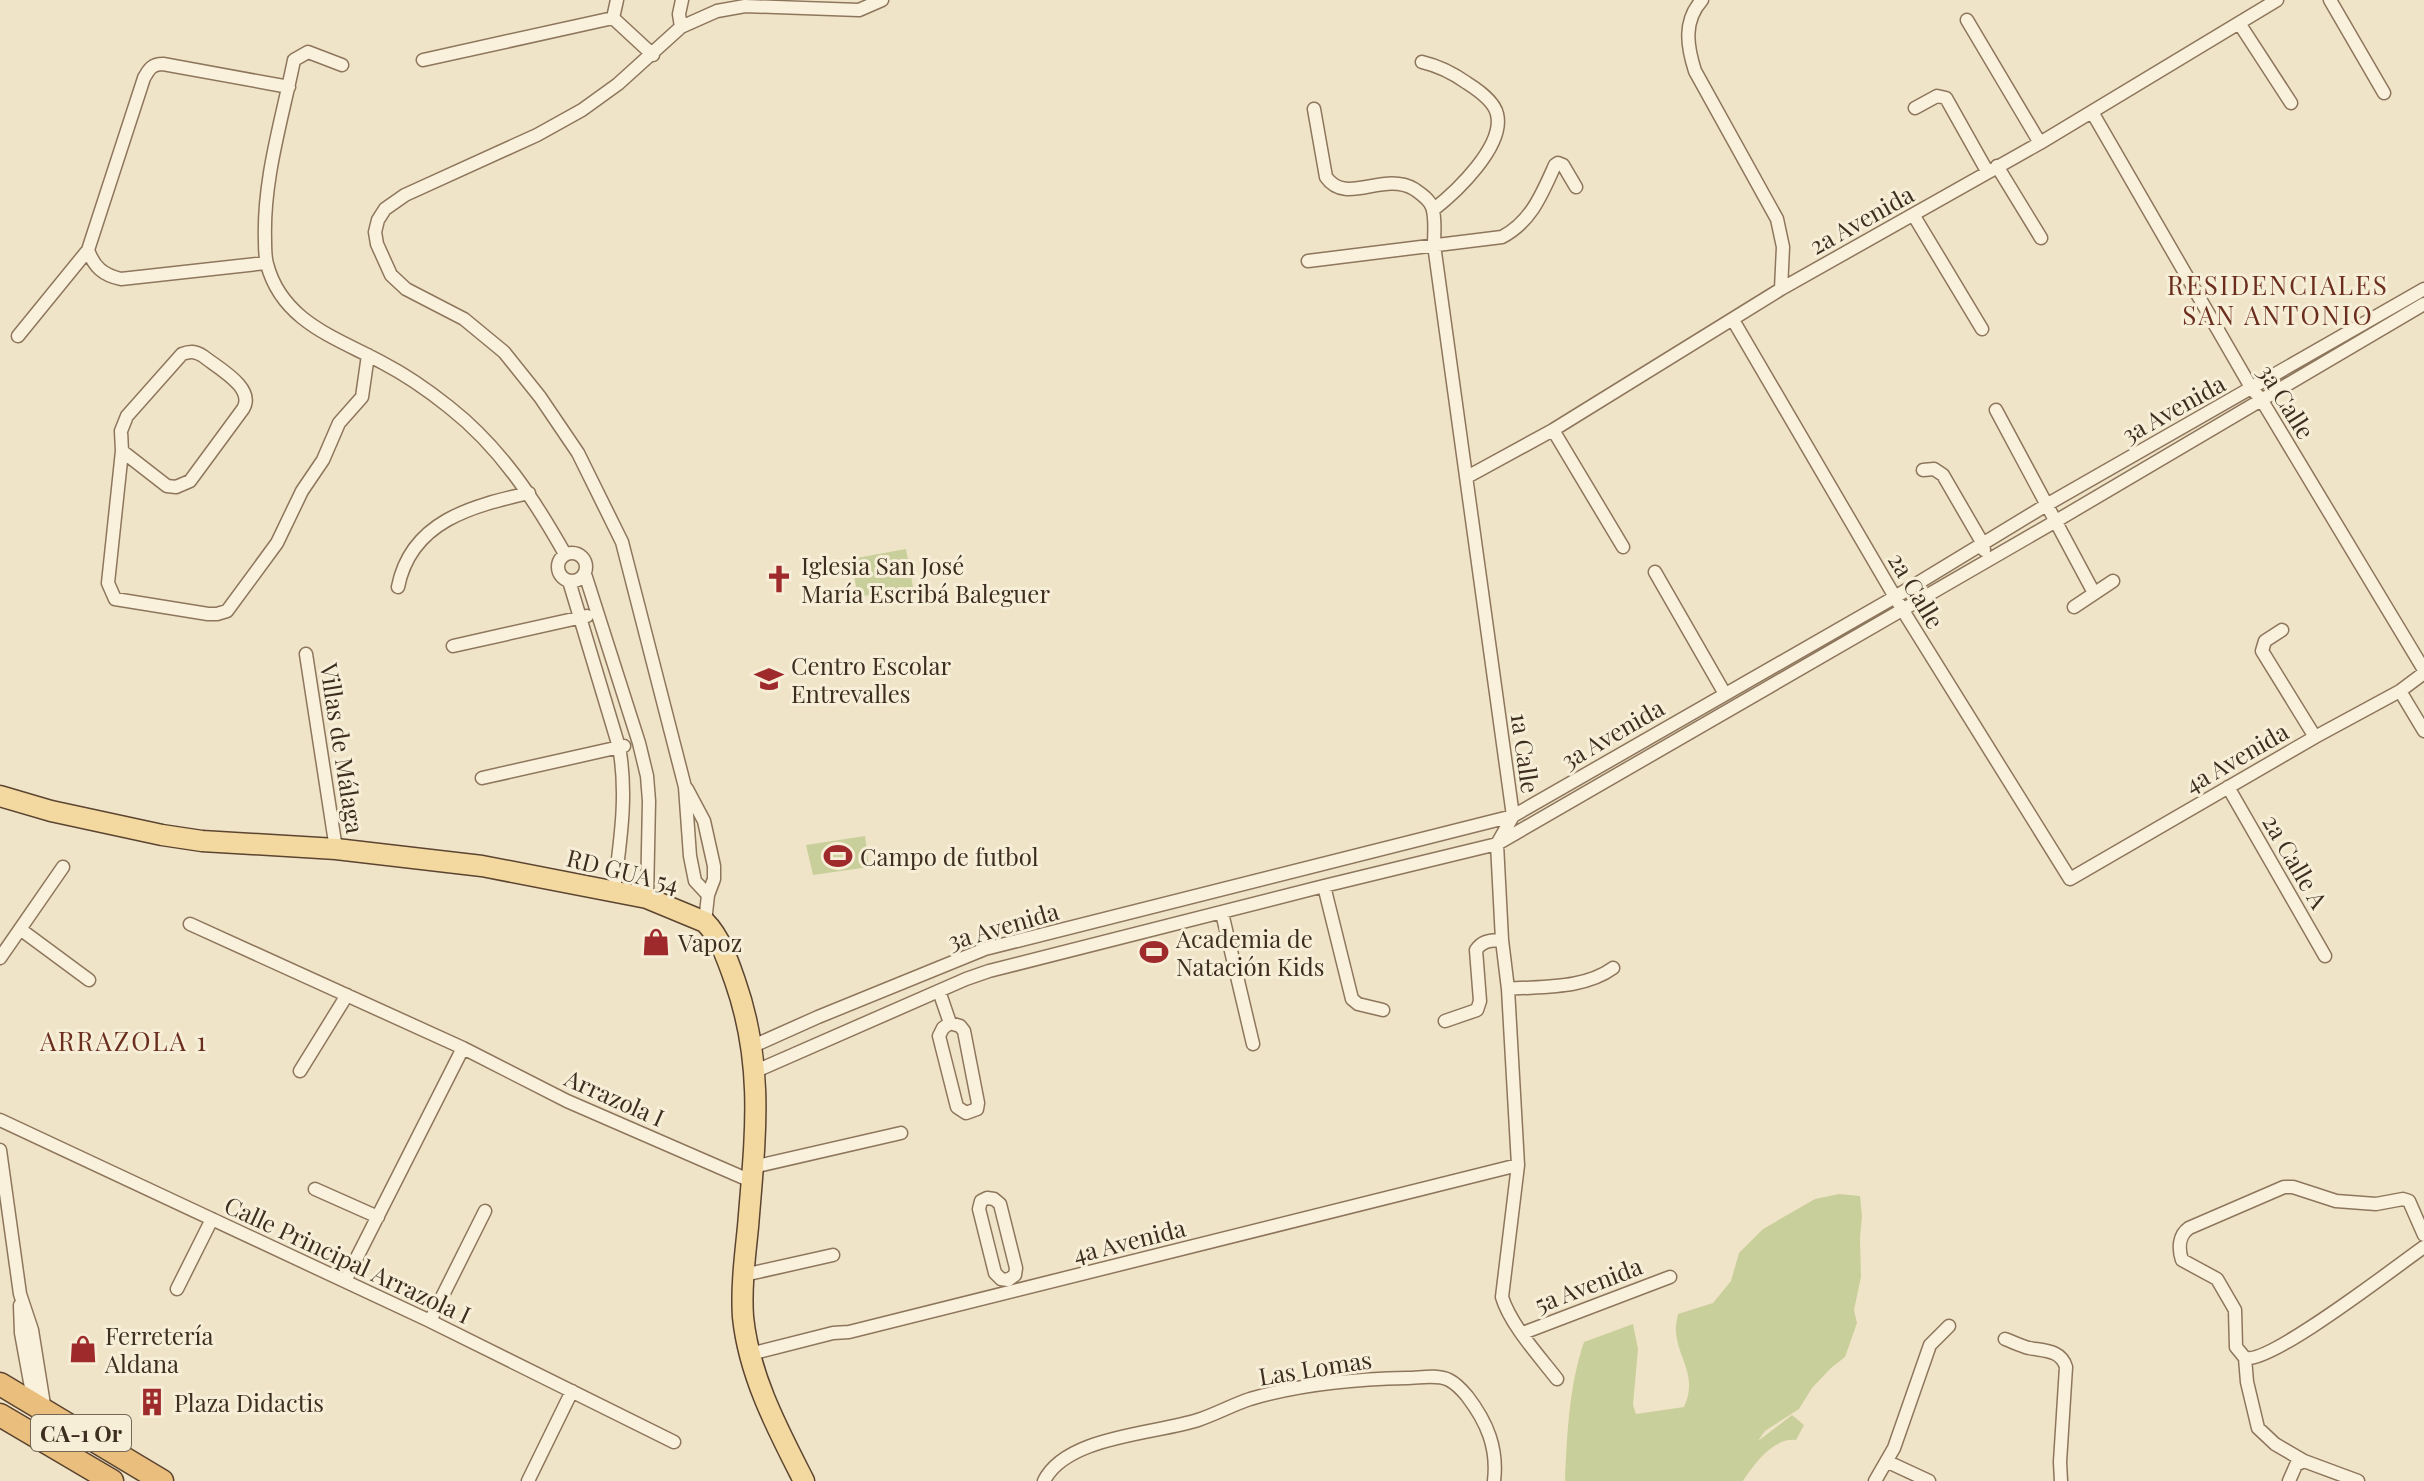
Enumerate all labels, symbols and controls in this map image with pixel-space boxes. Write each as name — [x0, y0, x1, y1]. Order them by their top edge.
street label: 2a Avenida — [1803, 177, 1919, 261]
district label: RESIDENCIALES SAN ANTONIO — [2167, 267, 2389, 332]
street label: 3a Calle — [2252, 358, 2322, 444]
street label: 3a Avenida — [2116, 366, 2231, 450]
street label: 2a Calle — [1882, 546, 1952, 634]
place label: Iglesia San José María Escribá Baleguer — [801, 549, 1050, 609]
church icon: Iglesia San José María Escribá Baleguer — [764, 564, 794, 594]
place label: Centro Escolar Entrevalles — [791, 649, 952, 709]
street label: Villas de Málaga — [314, 660, 372, 835]
school or university icon: Centro Escolar Entrevalles — [754, 664, 784, 694]
street label: 3a Avenida — [1555, 691, 1669, 775]
street label: 1a Calle — [1505, 711, 1547, 795]
street label: 4a Avenida — [2178, 714, 2294, 800]
street label: 2a Calle A — [2256, 808, 2336, 915]
place label: Campo de futbol — [860, 840, 1039, 872]
street label: RD GUA 54 — [564, 841, 682, 899]
sports icon: Campo de futbol — [823, 841, 853, 871]
street label: 3a Avenida — [944, 894, 1062, 956]
place label: Academia de Natación Kids — [1175, 922, 1324, 982]
place label: Vapoz — [677, 926, 742, 958]
shop icon: Vapoz — [641, 927, 671, 957]
sports icon: Academia de Natación Kids — [1139, 937, 1169, 967]
district label: ARRAZOLA 1 — [39, 1023, 208, 1058]
street label: Arrazola I — [559, 1061, 670, 1133]
street label: Calle Principal Arrazola I — [220, 1188, 476, 1330]
street label: 4a Avenida — [1069, 1211, 1189, 1269]
street label: 5a Avenida — [1530, 1249, 1646, 1319]
place label: Ferretería Aldana — [104, 1319, 214, 1379]
shop icon: Ferretería Aldana — [68, 1334, 98, 1364]
street label: Las Lomas — [1256, 1342, 1374, 1392]
place label: Plaza Didactis — [174, 1386, 324, 1418]
building icon: Plaza Didactis — [137, 1387, 167, 1417]
road number: CA-1 Or — [31, 1415, 131, 1451]

